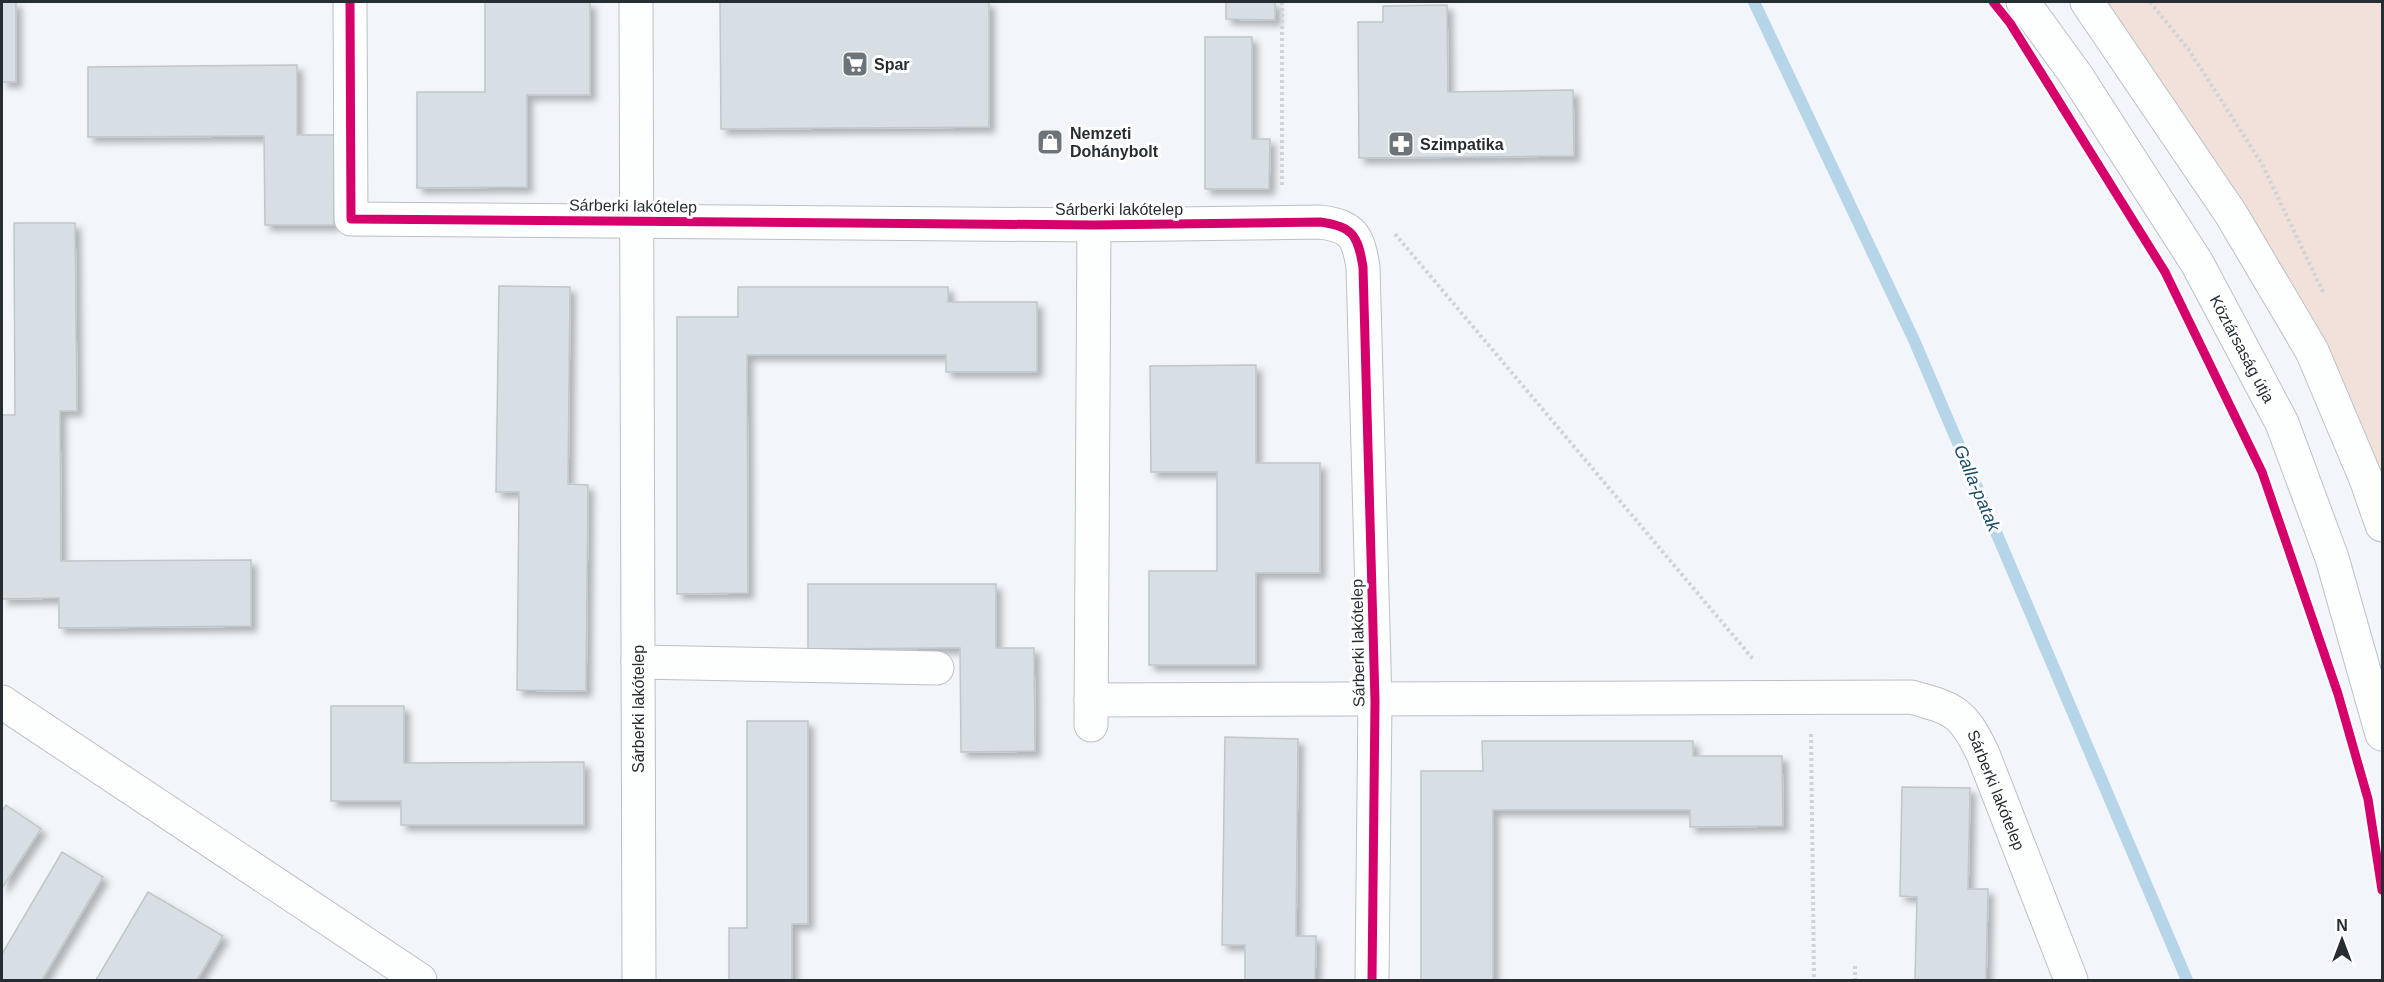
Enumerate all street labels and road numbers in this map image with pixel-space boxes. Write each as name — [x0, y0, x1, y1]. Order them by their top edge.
street label: Sárberki lakótelep — [569, 196, 697, 216]
street label: Sárberki lakótelep — [1055, 201, 1183, 218]
street label: Köztársaság útja — [2207, 292, 2278, 406]
street label: Sárberki lakótelep — [1348, 579, 1368, 707]
street label: Sárberki lakótelep — [630, 645, 647, 773]
street label: Sárberki lakótelep — [1964, 727, 2028, 853]

